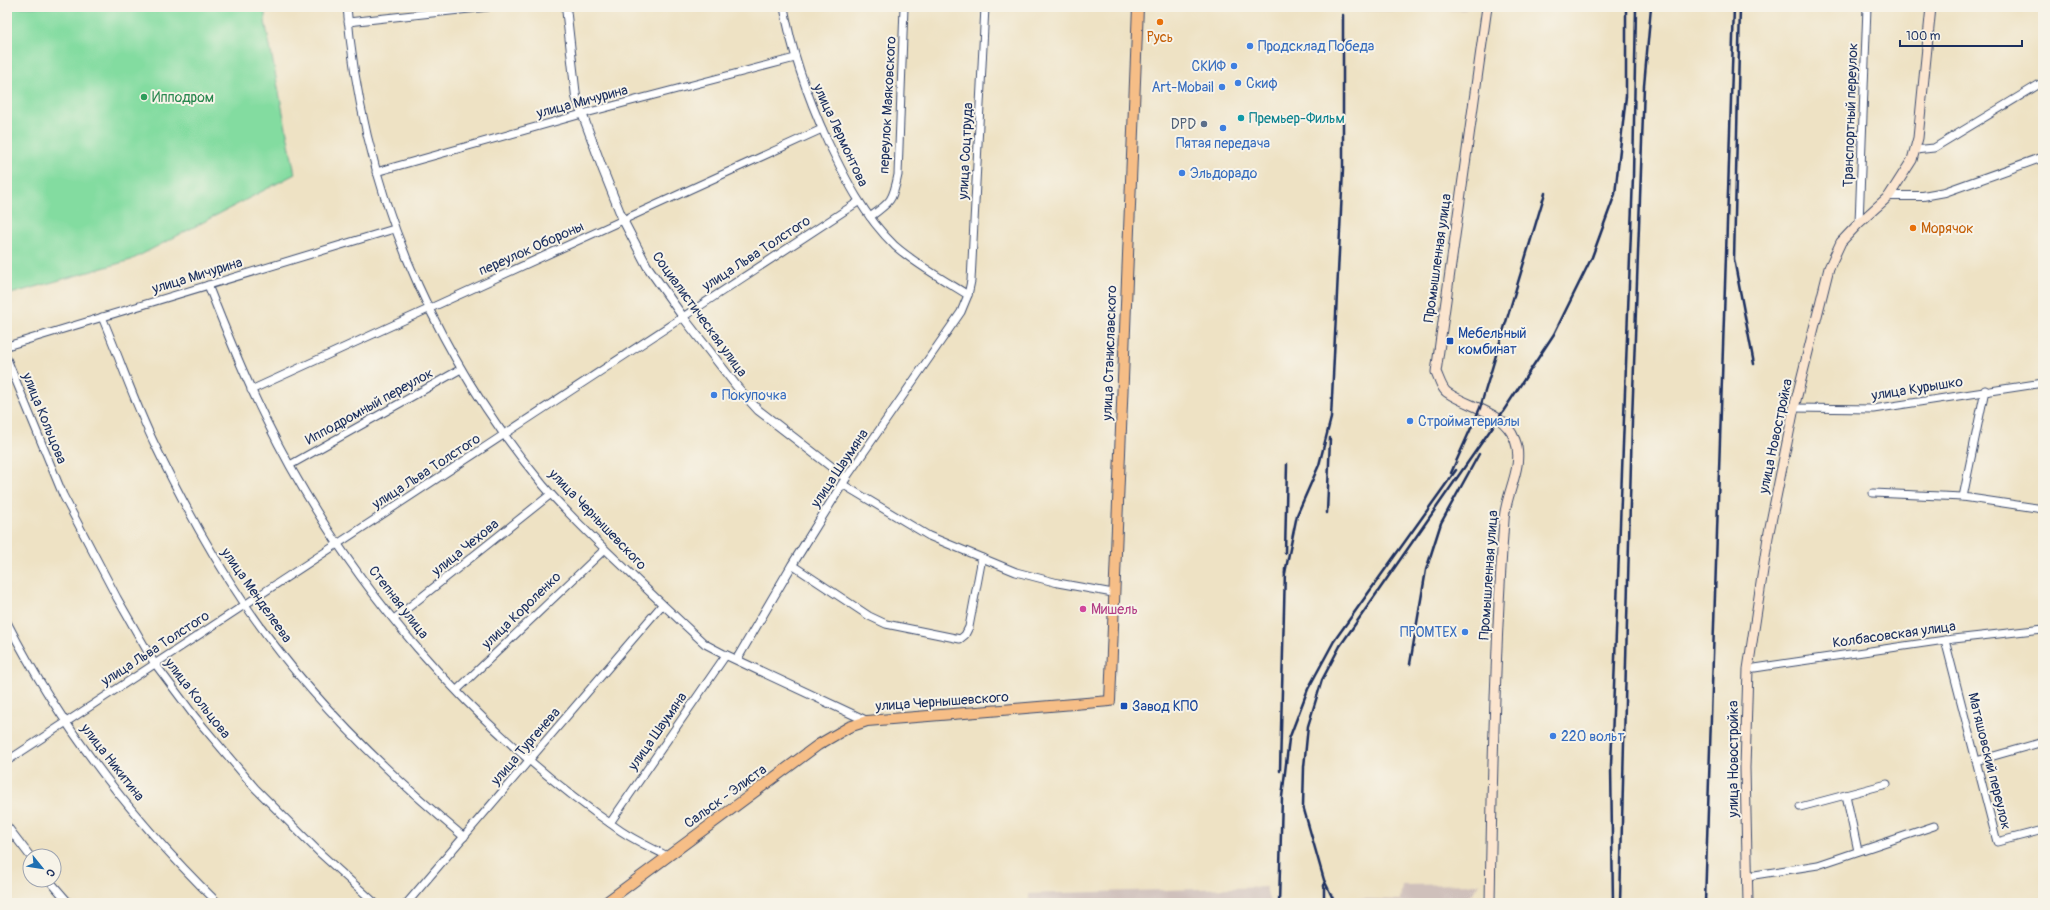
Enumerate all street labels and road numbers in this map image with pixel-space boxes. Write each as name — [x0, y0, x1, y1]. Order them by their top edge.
street label: переулок Маяковского — [875, 35, 900, 174]
street label: Транспортный переулок — [1839, 42, 1862, 188]
street label: улица Лермонтова — [809, 80, 872, 189]
street label: улица Мичурина — [534, 81, 630, 122]
street label: улица Соцтруда — [954, 102, 977, 201]
street label: Промышленная улица — [1420, 193, 1455, 324]
street label: улица Льва Толстого — [698, 212, 814, 295]
street label: переулок Обороны — [476, 218, 586, 279]
street label: Социалистическая улица — [648, 248, 751, 380]
street label: улица Мичурина — [149, 254, 244, 298]
street label: улица Станиславского — [1099, 285, 1120, 422]
street label: Ипподромный переулок — [302, 364, 436, 449]
street label: улица Кольцова — [18, 369, 71, 466]
street label: улица Курышко — [1869, 373, 1964, 404]
street label: улица Новостройка — [1755, 377, 1796, 496]
street label: улица Шаумяна — [806, 426, 872, 512]
street label: улица Льва Толстого — [368, 430, 484, 513]
street label: улица Чернышевского — [544, 465, 651, 574]
street label: Промышленная улица — [1475, 510, 1502, 640]
street label: улица Чехова — [428, 515, 502, 580]
street label: улица Менделеева — [217, 544, 296, 646]
street label: Степная улица — [365, 563, 432, 642]
street label: улица Короленко — [477, 568, 565, 653]
street label: улица Льва Толстого — [97, 607, 213, 690]
street label: Колбасовская улица — [1831, 617, 1957, 652]
street label: улица Кольцова — [160, 654, 234, 742]
street label: улица Чернышевского — [874, 688, 1010, 715]
street label: улица Шаумяна — [624, 689, 691, 774]
street label: Матяшовский переулок — [1964, 691, 2015, 831]
street label: улица Новостройка — [1725, 700, 1742, 819]
street label: улица Тургенева — [486, 704, 564, 789]
street label: улица Никитина — [77, 720, 148, 804]
street label: Сальск - Элиста — [681, 761, 770, 832]

